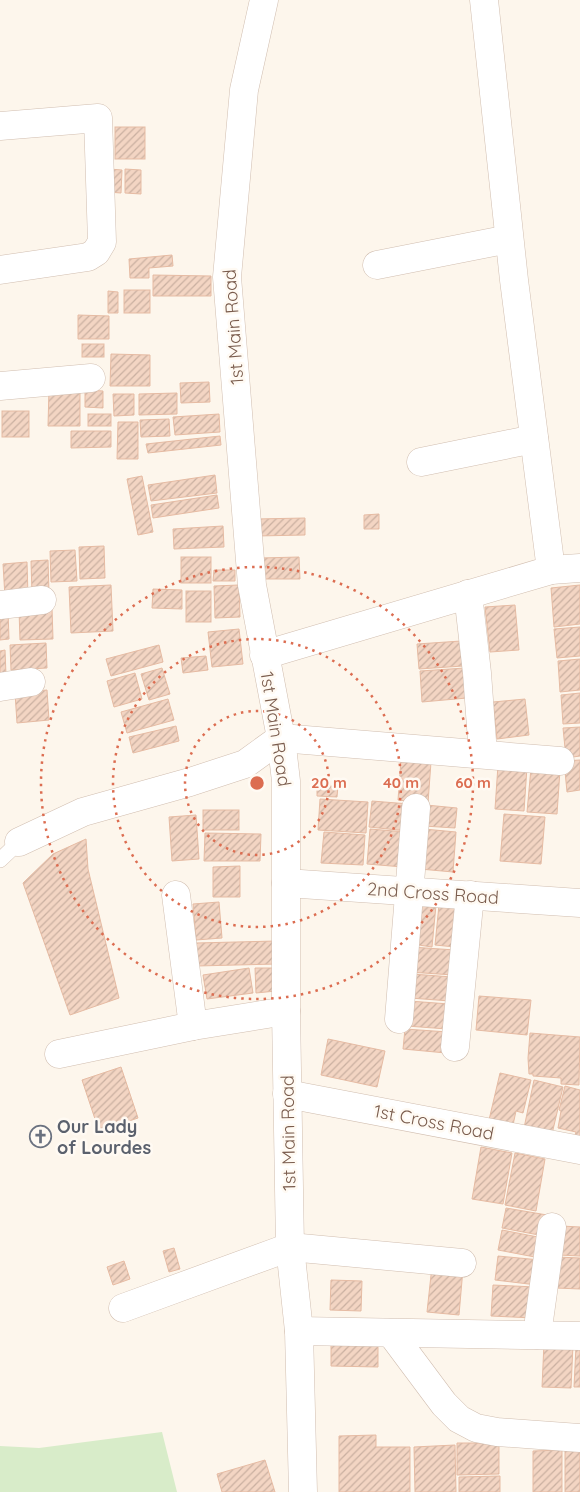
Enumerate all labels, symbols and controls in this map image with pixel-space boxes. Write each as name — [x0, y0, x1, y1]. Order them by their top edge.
street label: 1st Main Road — [217, 268, 249, 386]
street label: 1st Main Road — [256, 670, 296, 788]
text: 20 m — [311, 773, 347, 792]
text: 40 m — [383, 773, 419, 792]
text: 60 m — [455, 773, 491, 792]
centre of rings — [248, 774, 266, 792]
street label: 2nd Cross Road — [366, 877, 500, 909]
street label: 1st Main Road — [275, 1075, 301, 1191]
street label: 1st Cross Road — [372, 1099, 496, 1145]
place label: Our Lady of Lourdes — [57, 1115, 151, 1159]
church icon: Our Lady of Lourdes — [29, 1124, 53, 1148]

